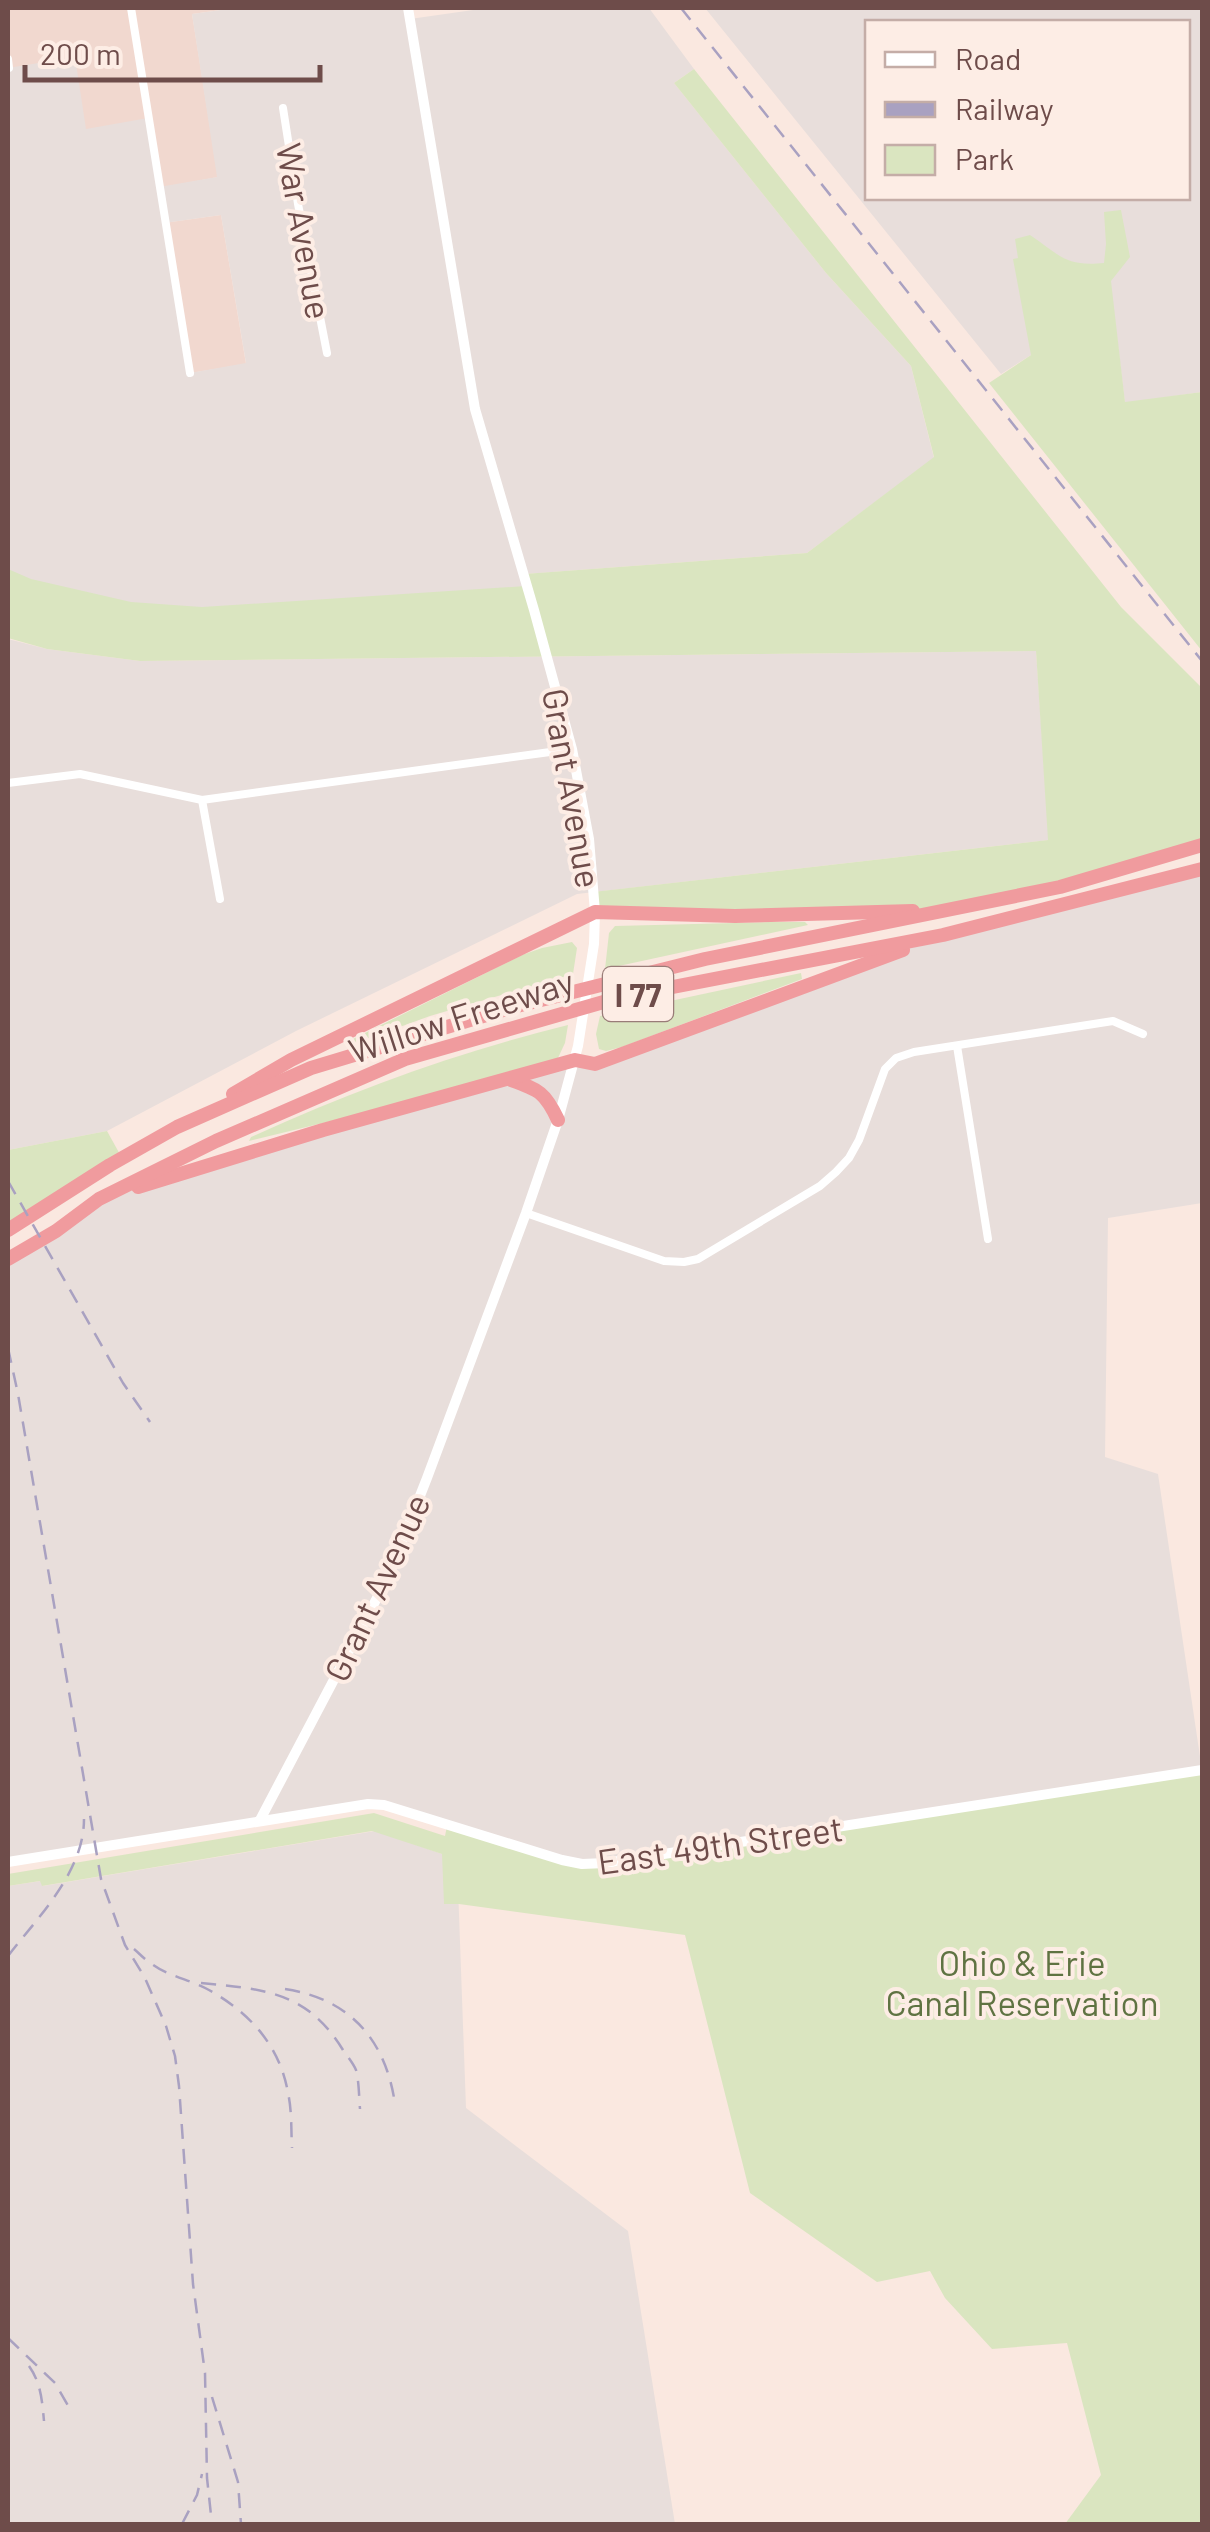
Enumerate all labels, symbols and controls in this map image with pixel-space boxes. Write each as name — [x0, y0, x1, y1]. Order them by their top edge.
scale bar — [25, 20, 320, 82]
legend — [865, 20, 1190, 200]
text: 200 m — [40, 35, 121, 71]
text: Road — [955, 40, 1021, 76]
text: Railway — [955, 90, 1054, 126]
street label: War Avenue — [269, 140, 341, 322]
text: Park — [955, 140, 1014, 176]
street label: Grant Avenue — [535, 685, 611, 891]
street label: Willow Freeway — [343, 959, 579, 1071]
road number: I 77 — [603, 967, 673, 1021]
street label: Grant Avenue — [314, 1487, 438, 1687]
street label: East 49th Street — [595, 1806, 845, 1882]
park label: Ohio & Erie Canal Reservation — [885, 1941, 1159, 2023]

